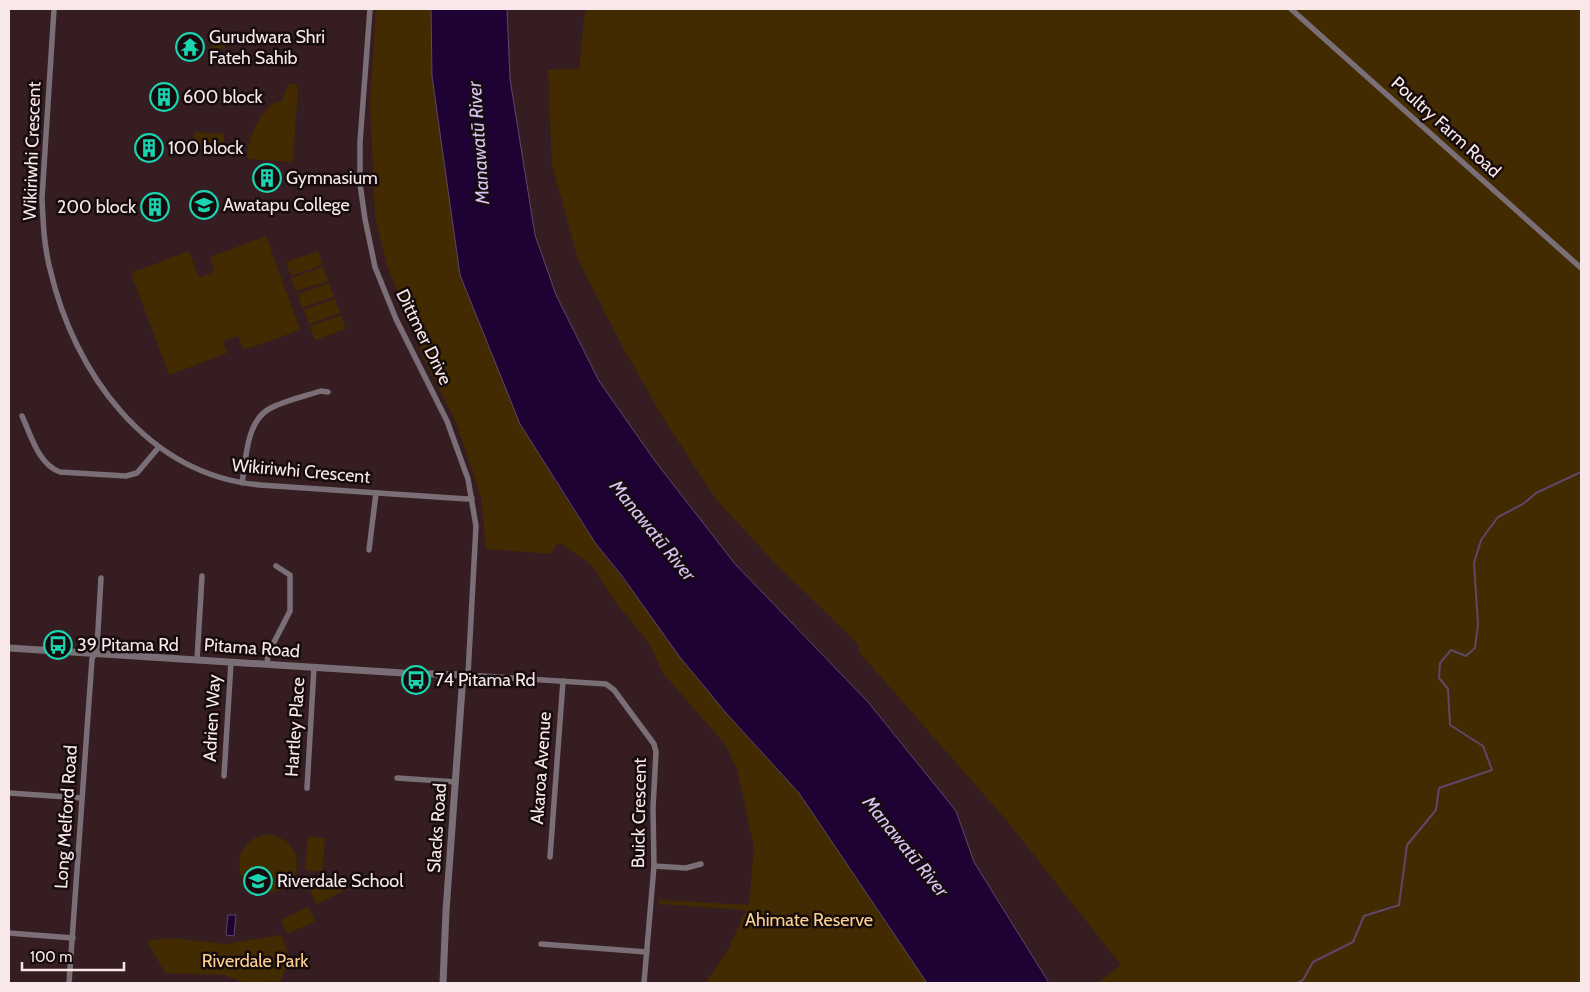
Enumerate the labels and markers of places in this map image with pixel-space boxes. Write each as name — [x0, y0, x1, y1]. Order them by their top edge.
place label: Gurudwara Shri Fateh Sahib — [209, 26, 325, 69]
temple icon: Gurudwara Shri Fateh Sahib — [175, 32, 205, 62]
building icon: 600 block — [149, 82, 179, 112]
place label: 600 block — [183, 86, 264, 108]
building icon: 100 block — [134, 133, 164, 163]
place label: 100 block — [168, 137, 244, 159]
building icon: Gymnasium — [252, 163, 282, 193]
place label: Gymnasium — [286, 167, 378, 189]
school or university icon: Awatapu College — [189, 190, 219, 220]
building icon: 200 block — [140, 192, 170, 222]
place label: Awatapu College — [223, 194, 350, 216]
place label: 200 block — [57, 196, 137, 218]
bus stop icon: 39 Pitama Rd — [43, 630, 73, 660]
place label: 39 Pitama Rd — [77, 634, 179, 656]
bus stop icon: 74 Pitama Rd — [401, 665, 431, 695]
place label: 74 Pitama Rd — [435, 669, 536, 691]
school or university icon: Riverdale School — [243, 866, 273, 896]
place label: Riverdale School — [277, 870, 404, 892]

